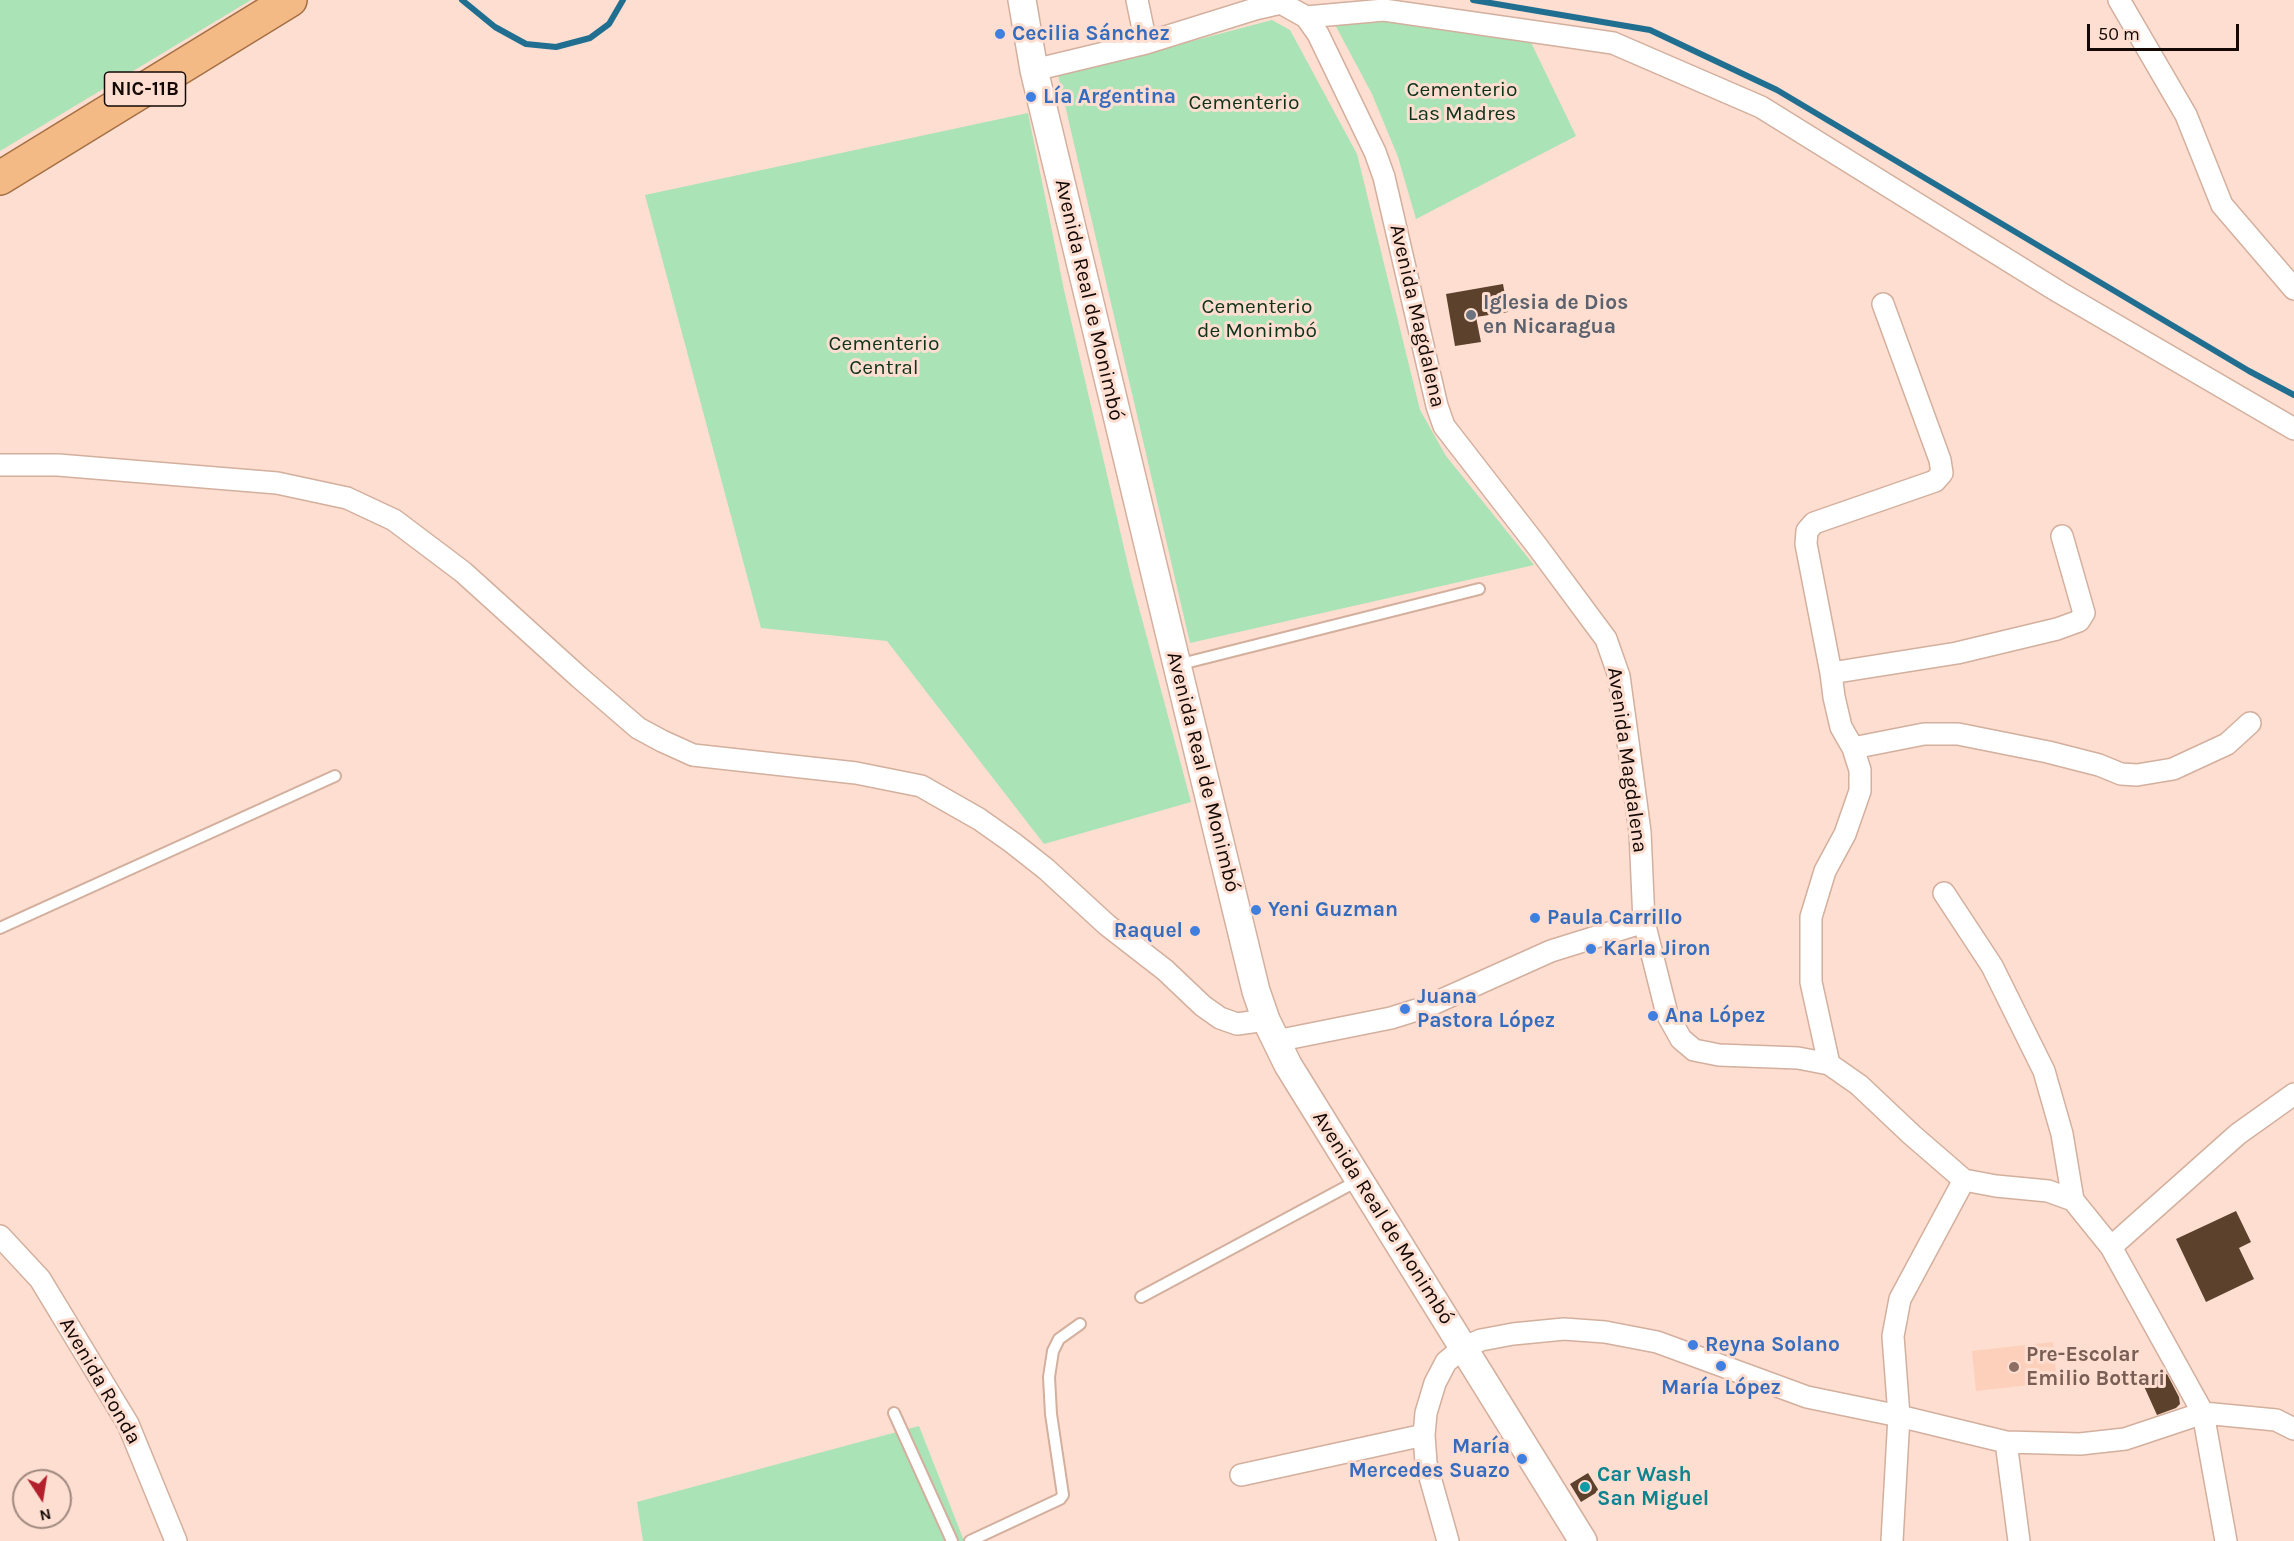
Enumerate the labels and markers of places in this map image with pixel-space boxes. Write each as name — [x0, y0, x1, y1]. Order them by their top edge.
place label: Cecilia Sánchez — [1012, 21, 1170, 47]
marker: Cecilia Sánchez — [993, 27, 1007, 41]
place label: Lía Argentina — [1043, 84, 1176, 110]
marker: Lía Argentina — [1024, 90, 1038, 104]
place label: Iglesia de Dios en Nicaragua — [1483, 290, 1628, 340]
marker: Iglesia de Dios en Nicaragua — [1464, 308, 1478, 322]
place label: Yeni Guzman — [1268, 897, 1398, 923]
marker: Yeni Guzman — [1249, 903, 1263, 917]
place label: Paula Carrillo — [1547, 905, 1682, 931]
marker: Paula Carrillo — [1528, 911, 1542, 925]
place label: Raquel — [1114, 918, 1183, 944]
marker: Raquel — [1188, 924, 1202, 938]
place label: Karla Jiron — [1603, 936, 1711, 962]
marker: Karla Jiron — [1584, 942, 1598, 956]
place label: Juana Pastora López — [1417, 984, 1555, 1034]
marker: Juana Pastora López — [1398, 1002, 1412, 1016]
place label: Ana López — [1665, 1003, 1765, 1029]
marker: Ana López — [1646, 1009, 1660, 1023]
place label: Reyna Solano — [1705, 1332, 1840, 1358]
marker: Reyna Solano — [1686, 1338, 1700, 1352]
place label: Pre-Escolar Emilio Bottari — [2026, 1342, 2165, 1392]
marker: María López — [1714, 1359, 1728, 1373]
marker: Pre-Escolar Emilio Bottari — [2007, 1360, 2021, 1374]
place label: María López — [1661, 1375, 1781, 1401]
place label: María Mercedes Suazo — [1348, 1434, 1510, 1484]
marker: María Mercedes Suazo — [1515, 1452, 1529, 1466]
place label: Car Wash San Miguel — [1597, 1462, 1709, 1512]
marker: Car Wash San Miguel — [1578, 1480, 1592, 1494]

